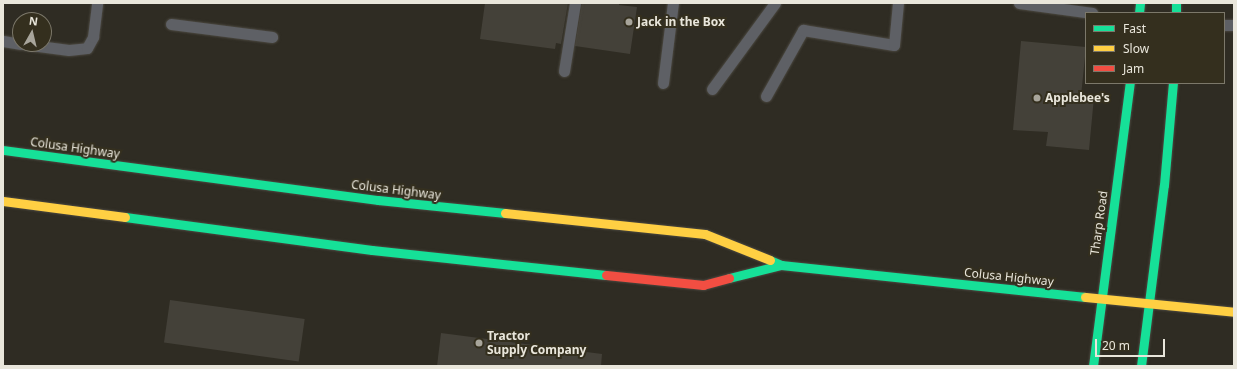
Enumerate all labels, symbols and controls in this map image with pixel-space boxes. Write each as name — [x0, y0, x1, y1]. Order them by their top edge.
north arrow — [12, 12, 52, 52]
legend — [1085, 12, 1225, 84]
text: N — [28, 13, 39, 29]
place label: Jack in the Box — [637, 15, 725, 29]
marker: Jack in the Box — [624, 17, 634, 27]
text: Fast — [1123, 20, 1146, 37]
text: Slow — [1123, 40, 1149, 57]
text: Jam — [1123, 60, 1144, 77]
place label: Applebee's — [1045, 91, 1110, 105]
marker: Applebee's — [1032, 93, 1042, 103]
street label: Colusa Highway — [29, 135, 121, 161]
street label: Colusa Highway — [350, 177, 442, 203]
street label: Tharp Road — [1087, 190, 1111, 256]
street label: Colusa Highway — [963, 265, 1055, 289]
place label: Tractor Supply Company — [487, 329, 586, 357]
scale bar — [1097, 331, 1167, 357]
text: 20 m — [1102, 337, 1130, 354]
marker: Tractor Supply Company — [474, 338, 484, 348]

